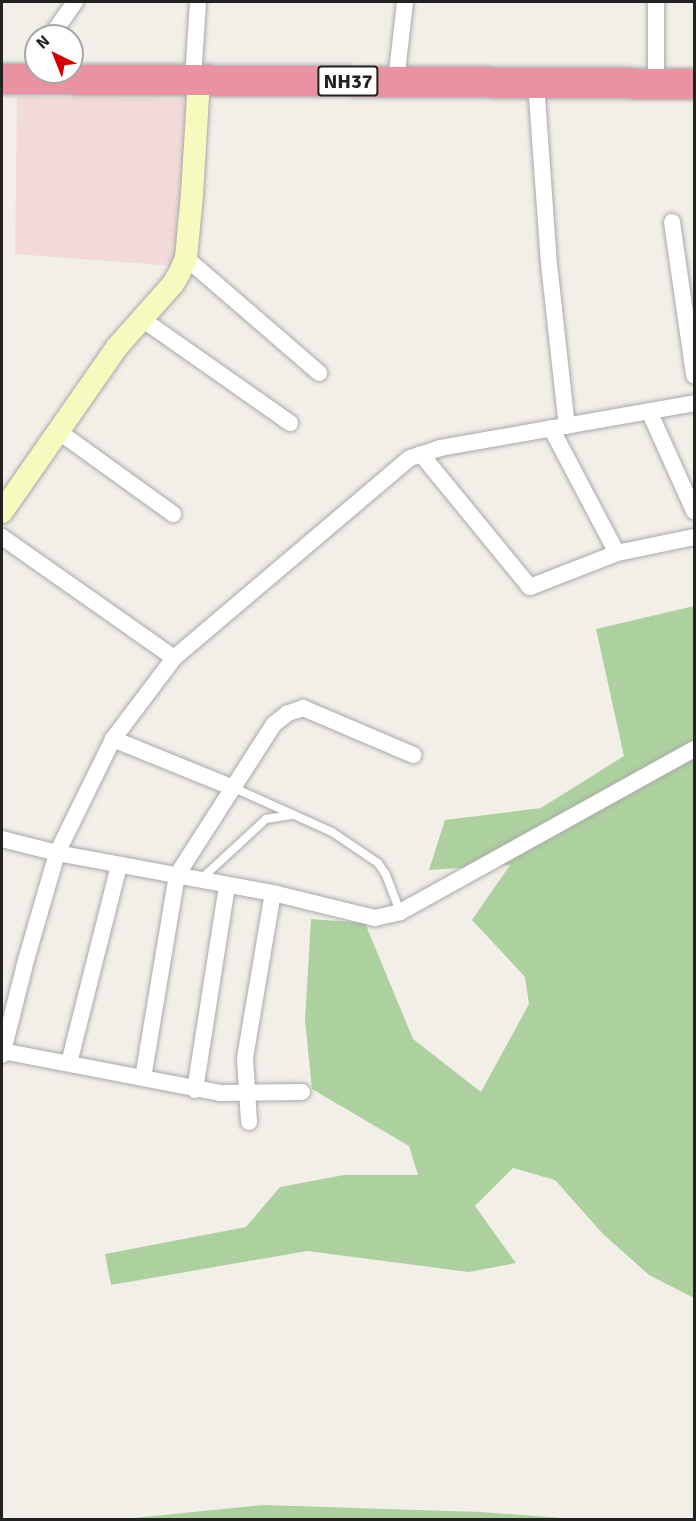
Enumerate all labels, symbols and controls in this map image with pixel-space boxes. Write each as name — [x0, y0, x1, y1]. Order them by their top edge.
north arrow — [24, 24, 84, 84]
text: N — [32, 31, 54, 53]
road number: NH37 — [316, 64, 380, 98]

